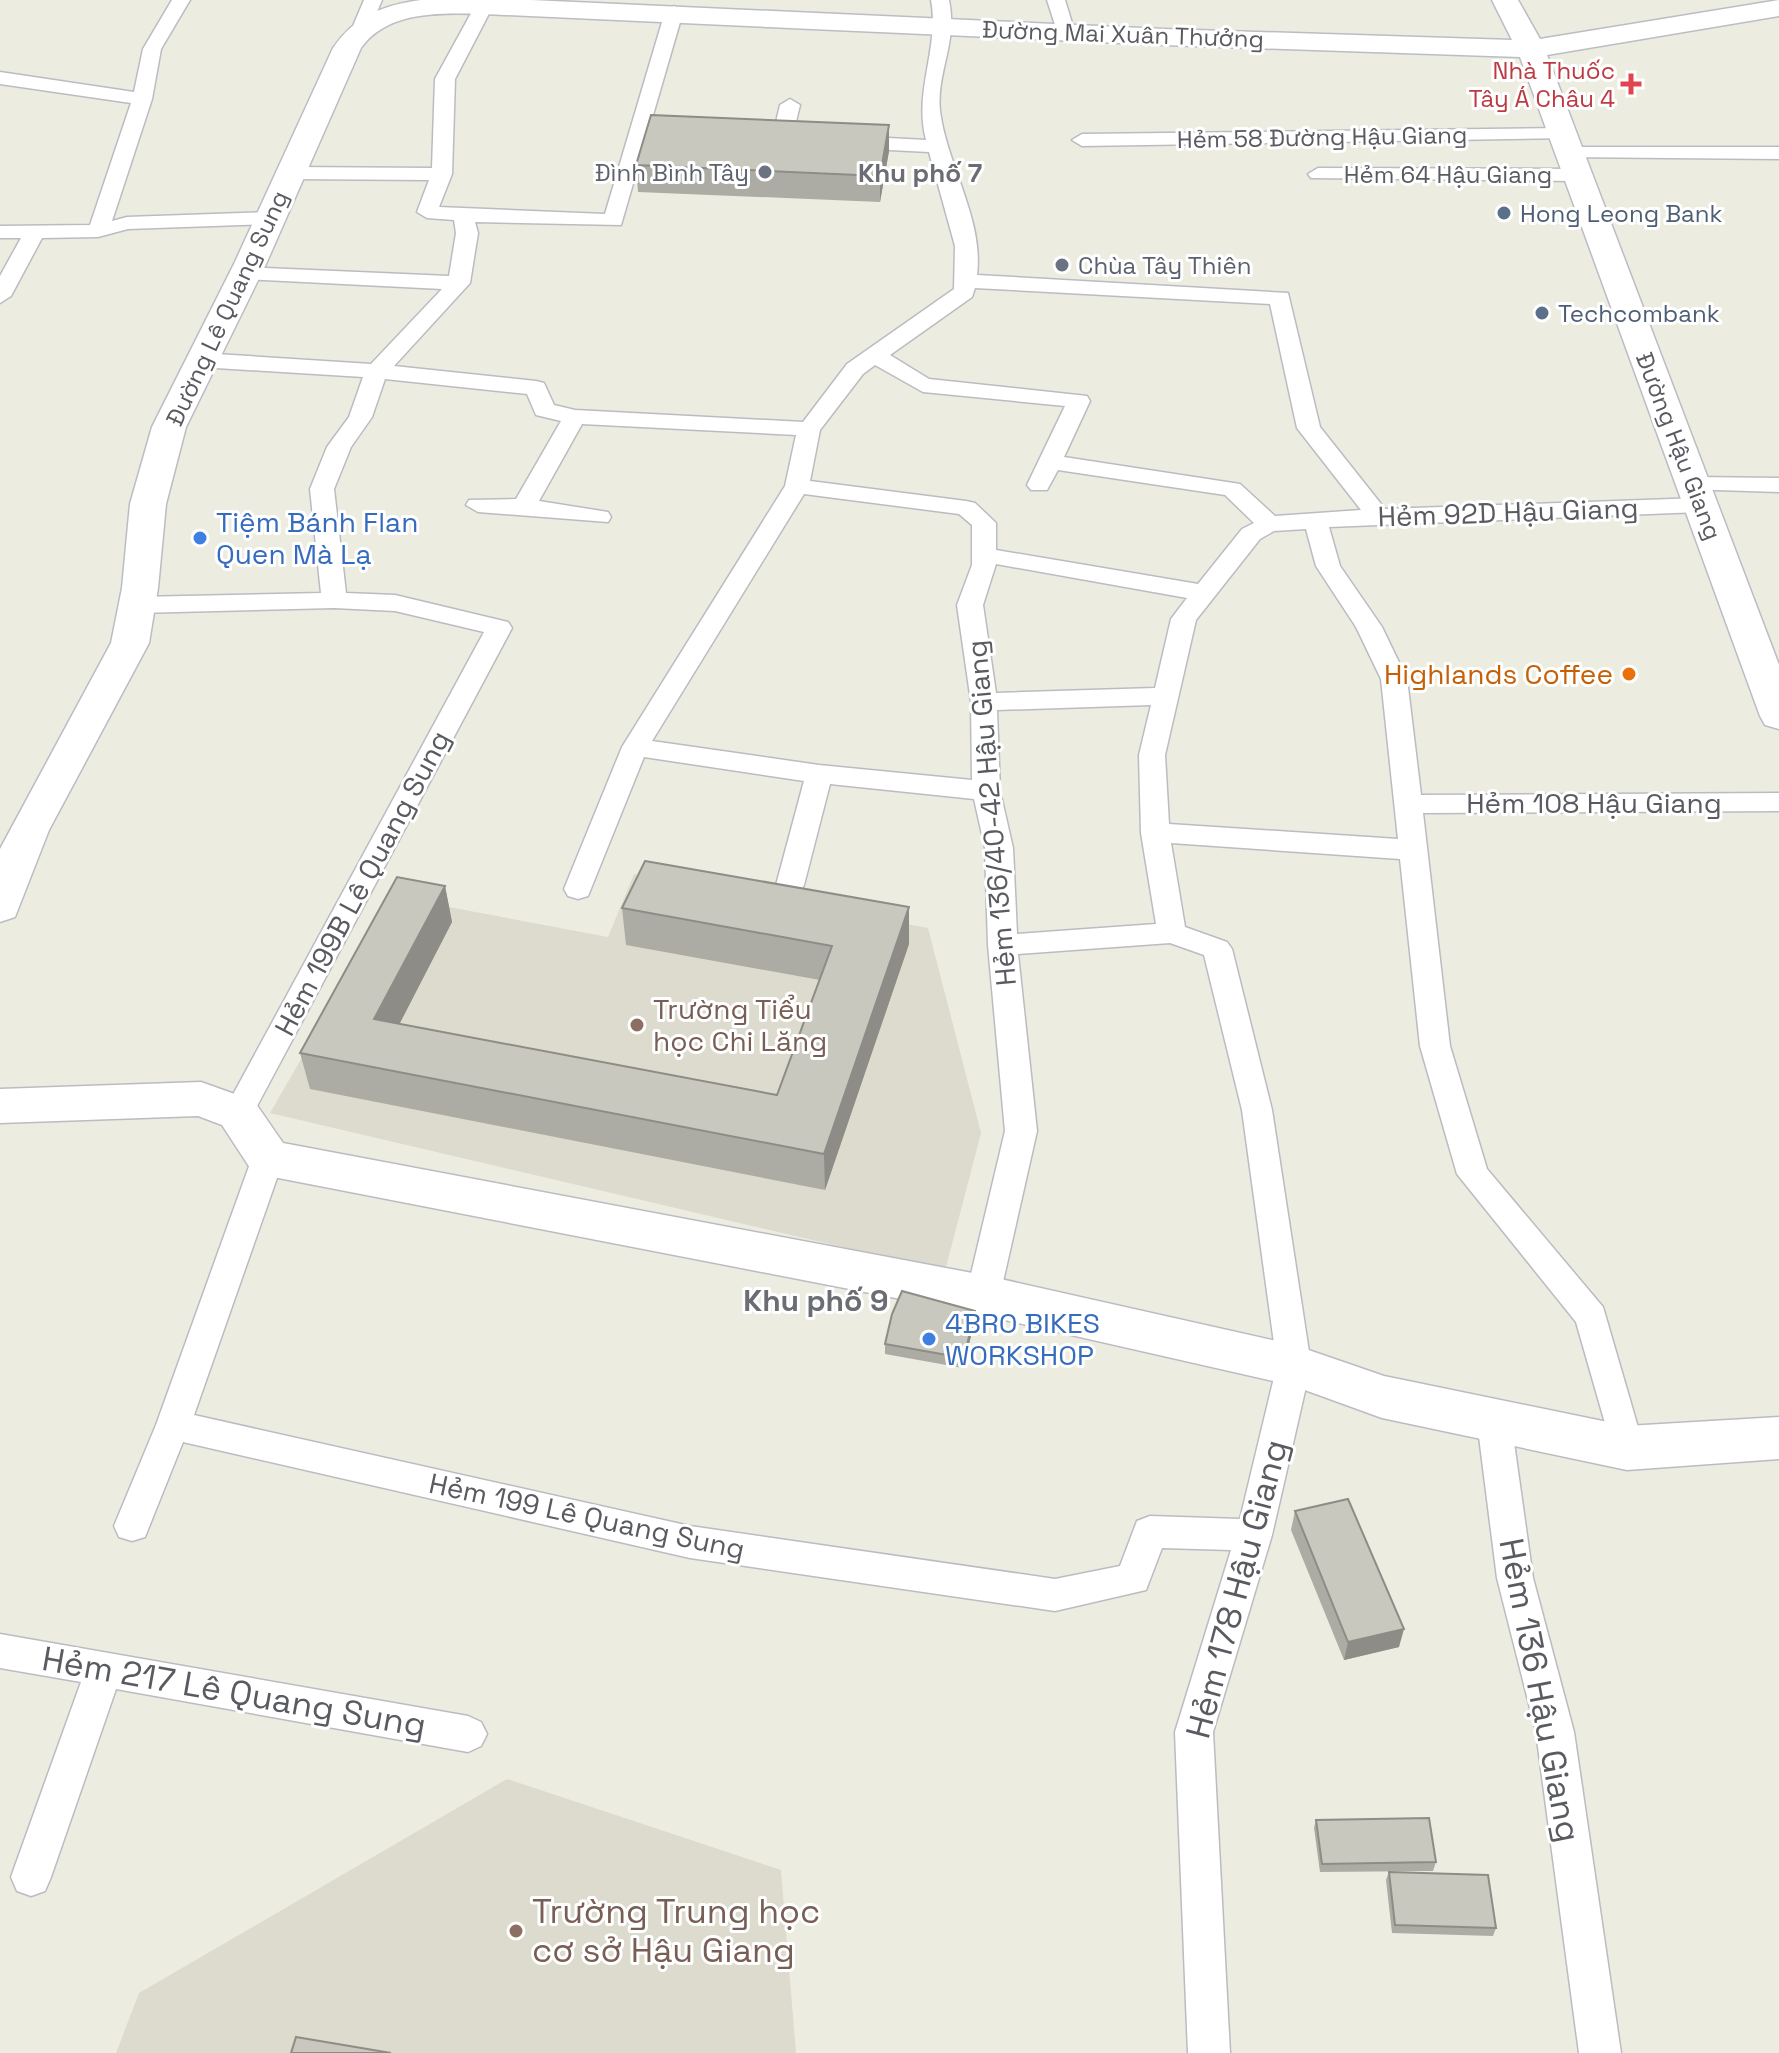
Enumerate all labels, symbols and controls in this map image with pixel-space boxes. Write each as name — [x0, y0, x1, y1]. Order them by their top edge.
street label: Đường Mai Xuân Thưởng — [982, 14, 1264, 54]
place label: Nhà Thuốc Tây Á Châu 4 — [1469, 55, 1615, 114]
marker: Nhà Thuốc Tây Á Châu 4 — [1622, 75, 1640, 93]
street label: Hẻm 58 Đường Hậu Giang — [1176, 119, 1468, 155]
district label: Khu phố 7 — [858, 156, 982, 190]
place label: Đình Bình Tây — [595, 157, 749, 188]
street label: Hẻm 64 Hậu Giang — [1344, 159, 1552, 190]
marker: Đình Bình Tây — [756, 163, 774, 181]
street label: Đường Lê Quang Sung — [159, 185, 295, 431]
place label: Hong Leong Bank — [1520, 198, 1723, 229]
marker: Hong Leong Bank — [1495, 204, 1513, 222]
place label: Chùa Tây Thiên — [1078, 250, 1251, 281]
marker: Chùa Tây Thiên — [1053, 256, 1071, 274]
place label: Techcombank — [1558, 298, 1720, 329]
marker: Techcombank — [1533, 304, 1551, 322]
street label: Đường Hậu Giang — [1629, 348, 1729, 544]
street label: Hẻm 92D Hậu Giang — [1377, 489, 1639, 535]
place label: Tiệm Bánh Flan Quen Mà Lạ — [216, 504, 418, 572]
marker: Tiệm Bánh Flan Quen Mà Lạ — [191, 529, 209, 547]
street label: Hẻm 136/40-42 Hậu Giang — [958, 639, 1024, 987]
place label: Highlands Coffee — [1384, 656, 1613, 692]
marker: Highlands Coffee — [1620, 665, 1638, 683]
street label: Hẻm 199B Lê Quang Sung — [266, 724, 458, 1042]
street label: Hẻm 108 Hậu Giang — [1466, 785, 1722, 821]
place label: Trường Tiểu học Chi Lăng — [653, 991, 827, 1059]
marker: Trường Tiểu học Chi Lăng — [628, 1016, 646, 1034]
district label: Khu phố 9 — [743, 1281, 889, 1320]
place label: 4BRO BIKES WORKSHOP — [945, 1305, 1100, 1373]
marker: 4BRO BIKES WORKSHOP — [920, 1330, 938, 1348]
street label: Hẻm 178 Hậu Giang — [1176, 1435, 1298, 1743]
street label: Hẻm 199 Lê Quang Sung — [426, 1465, 748, 1567]
street label: Hẻm 136 Hậu Giang — [1489, 1534, 1591, 1846]
street label: Hẻm 217 Lê Quang Sung — [39, 1637, 429, 1747]
place label: Trường Trung học cơ sở Hậu Giang — [532, 1890, 820, 1972]
marker: Trường Trung học cơ sở Hậu Giang — [507, 1922, 525, 1940]

